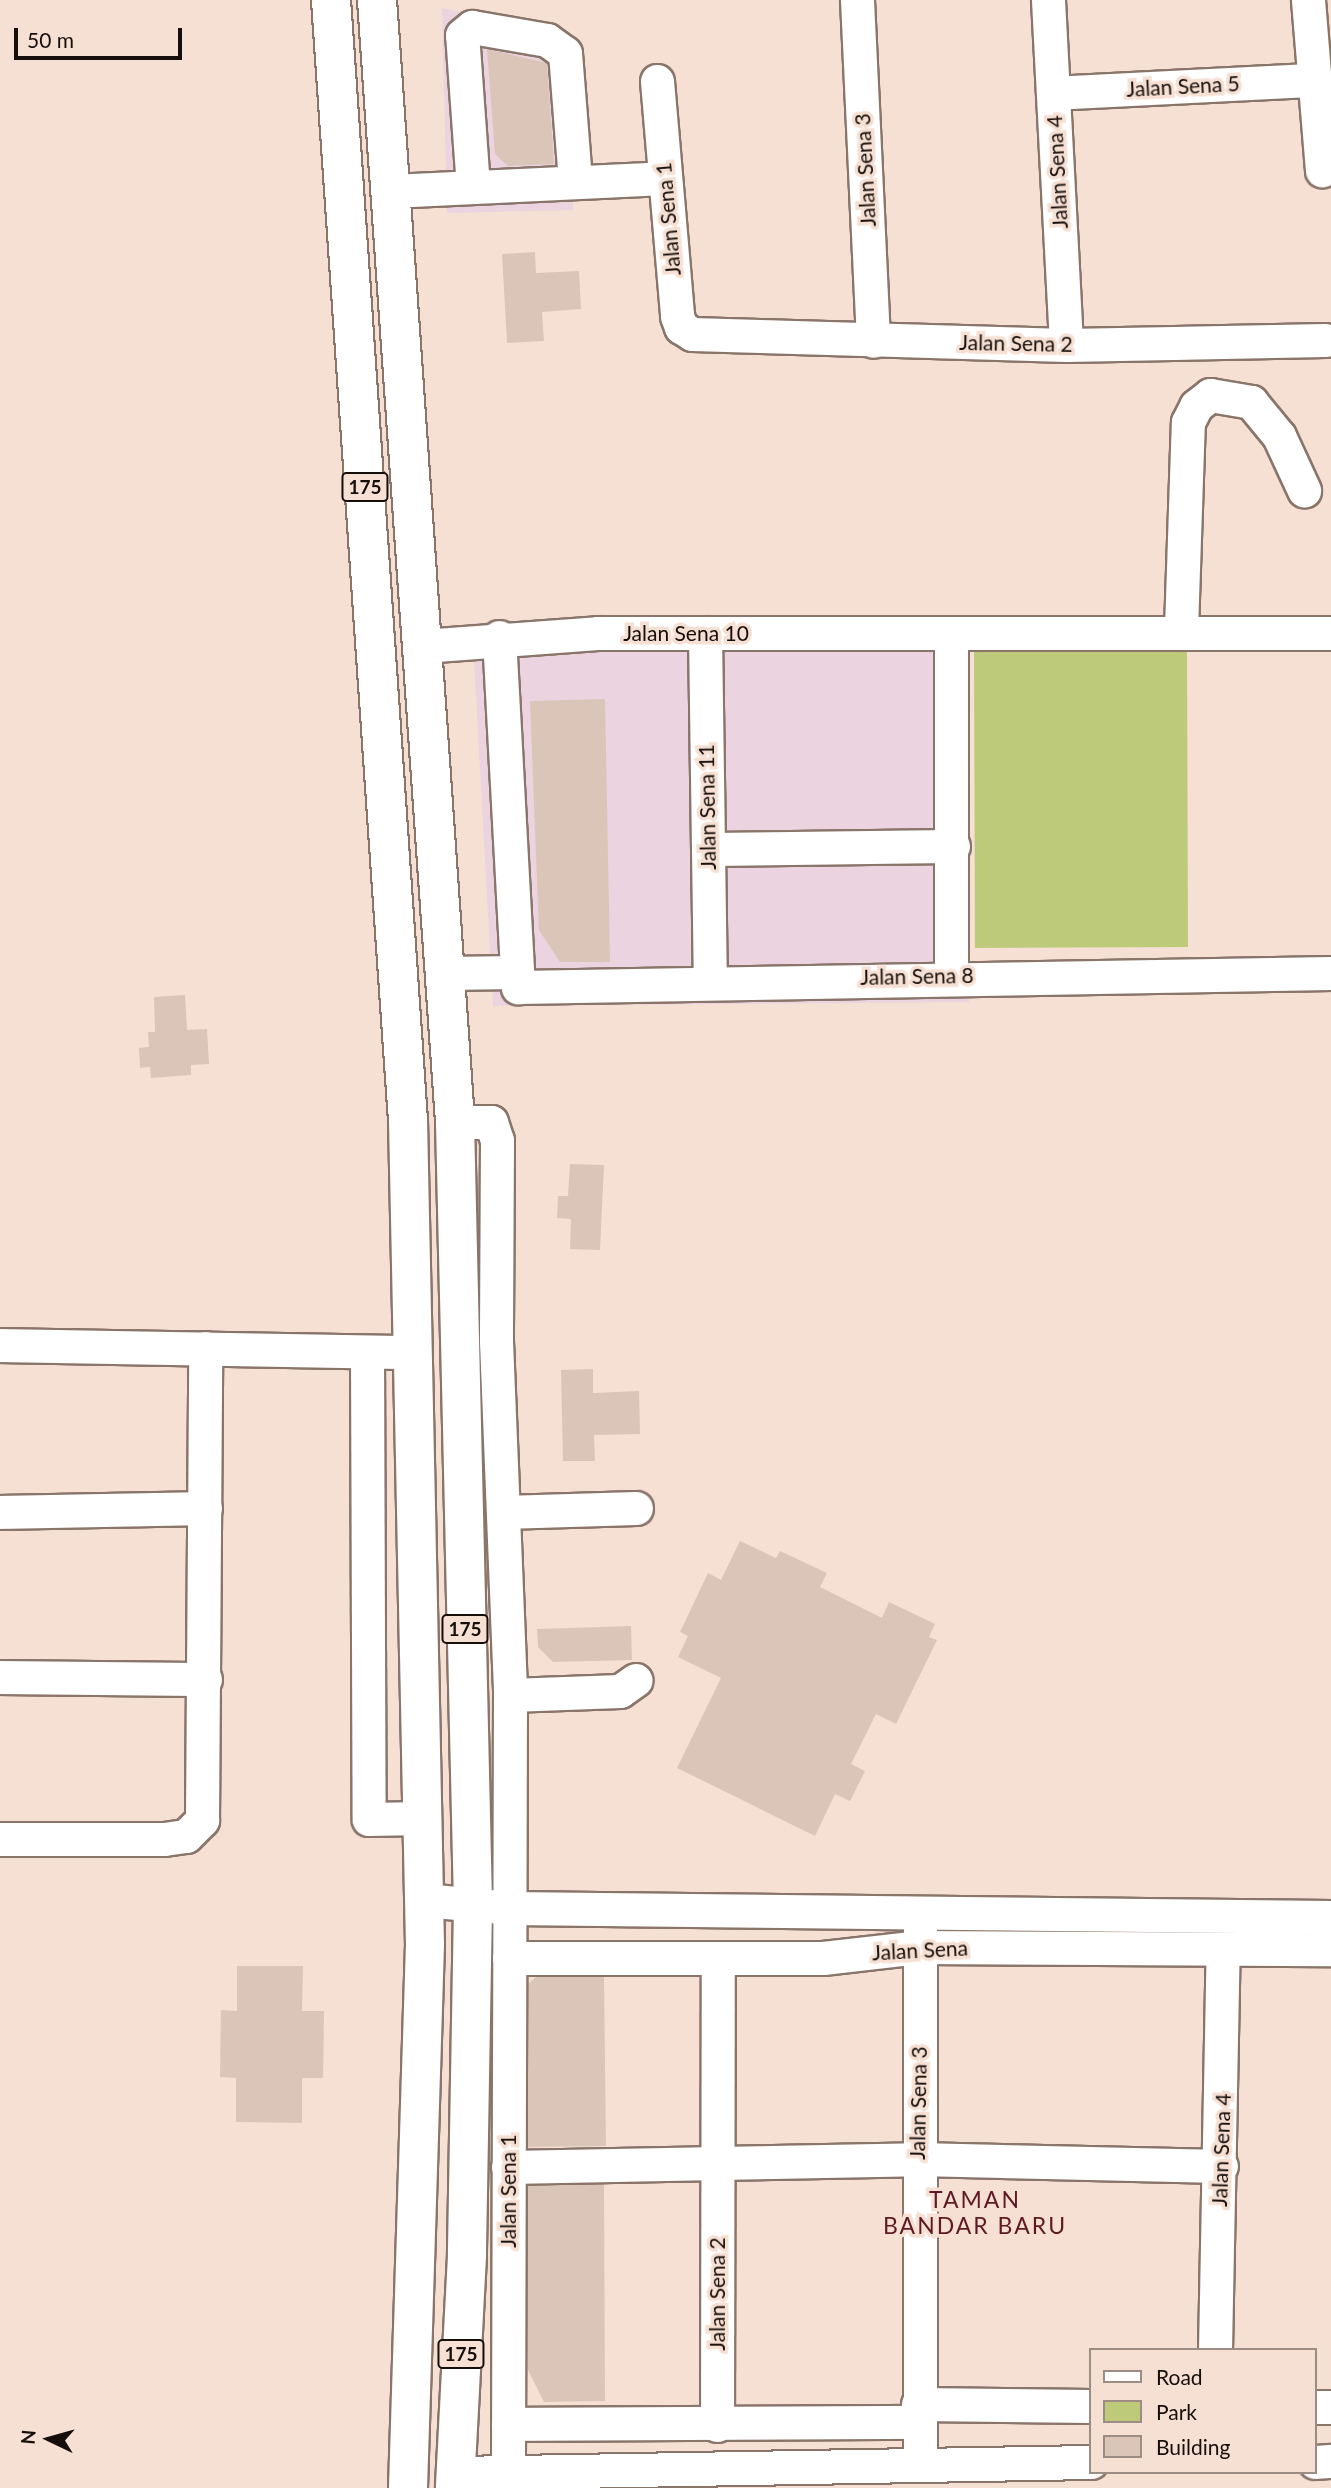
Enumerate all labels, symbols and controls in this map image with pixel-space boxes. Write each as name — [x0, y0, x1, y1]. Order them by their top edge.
scale bar — [18, 14, 186, 58]
text: 50 m — [27, 27, 74, 52]
street label: Jalan Sena 5 — [1126, 70, 1240, 102]
street label: Jalan Sena 3 — [849, 113, 881, 227]
street label: Jalan Sena 4 — [1041, 115, 1073, 229]
street label: Jalan Sena 1 — [651, 161, 685, 277]
street label: Jalan Sena 2 — [959, 329, 1073, 357]
road number: 175 — [340, 472, 390, 502]
street label: Jalan Sena 10 — [623, 620, 749, 646]
street label: Jalan Sena 11 — [693, 744, 721, 870]
street label: Jalan Sena 8 — [860, 962, 974, 990]
road number: 175 — [440, 1614, 490, 1644]
street label: Jalan Sena — [871, 1935, 969, 1965]
street label: Jalan Sena 3 — [904, 2046, 932, 2160]
street label: Jalan Sena 4 — [1206, 2093, 1236, 2207]
street label: Jalan Sena 1 — [495, 2134, 521, 2248]
district label: TAMAN BANDAR BARU — [884, 2185, 1066, 2239]
street label: Jalan Sena 2 — [704, 2237, 730, 2351]
road number: 175 — [436, 2338, 486, 2370]
legend — [1090, 2348, 1317, 2474]
text: Road — [1156, 2364, 1203, 2389]
text: Park — [1156, 2399, 1197, 2424]
north arrow — [14, 2404, 84, 2474]
text: N — [15, 2429, 40, 2445]
text: Building — [1156, 2434, 1231, 2459]

